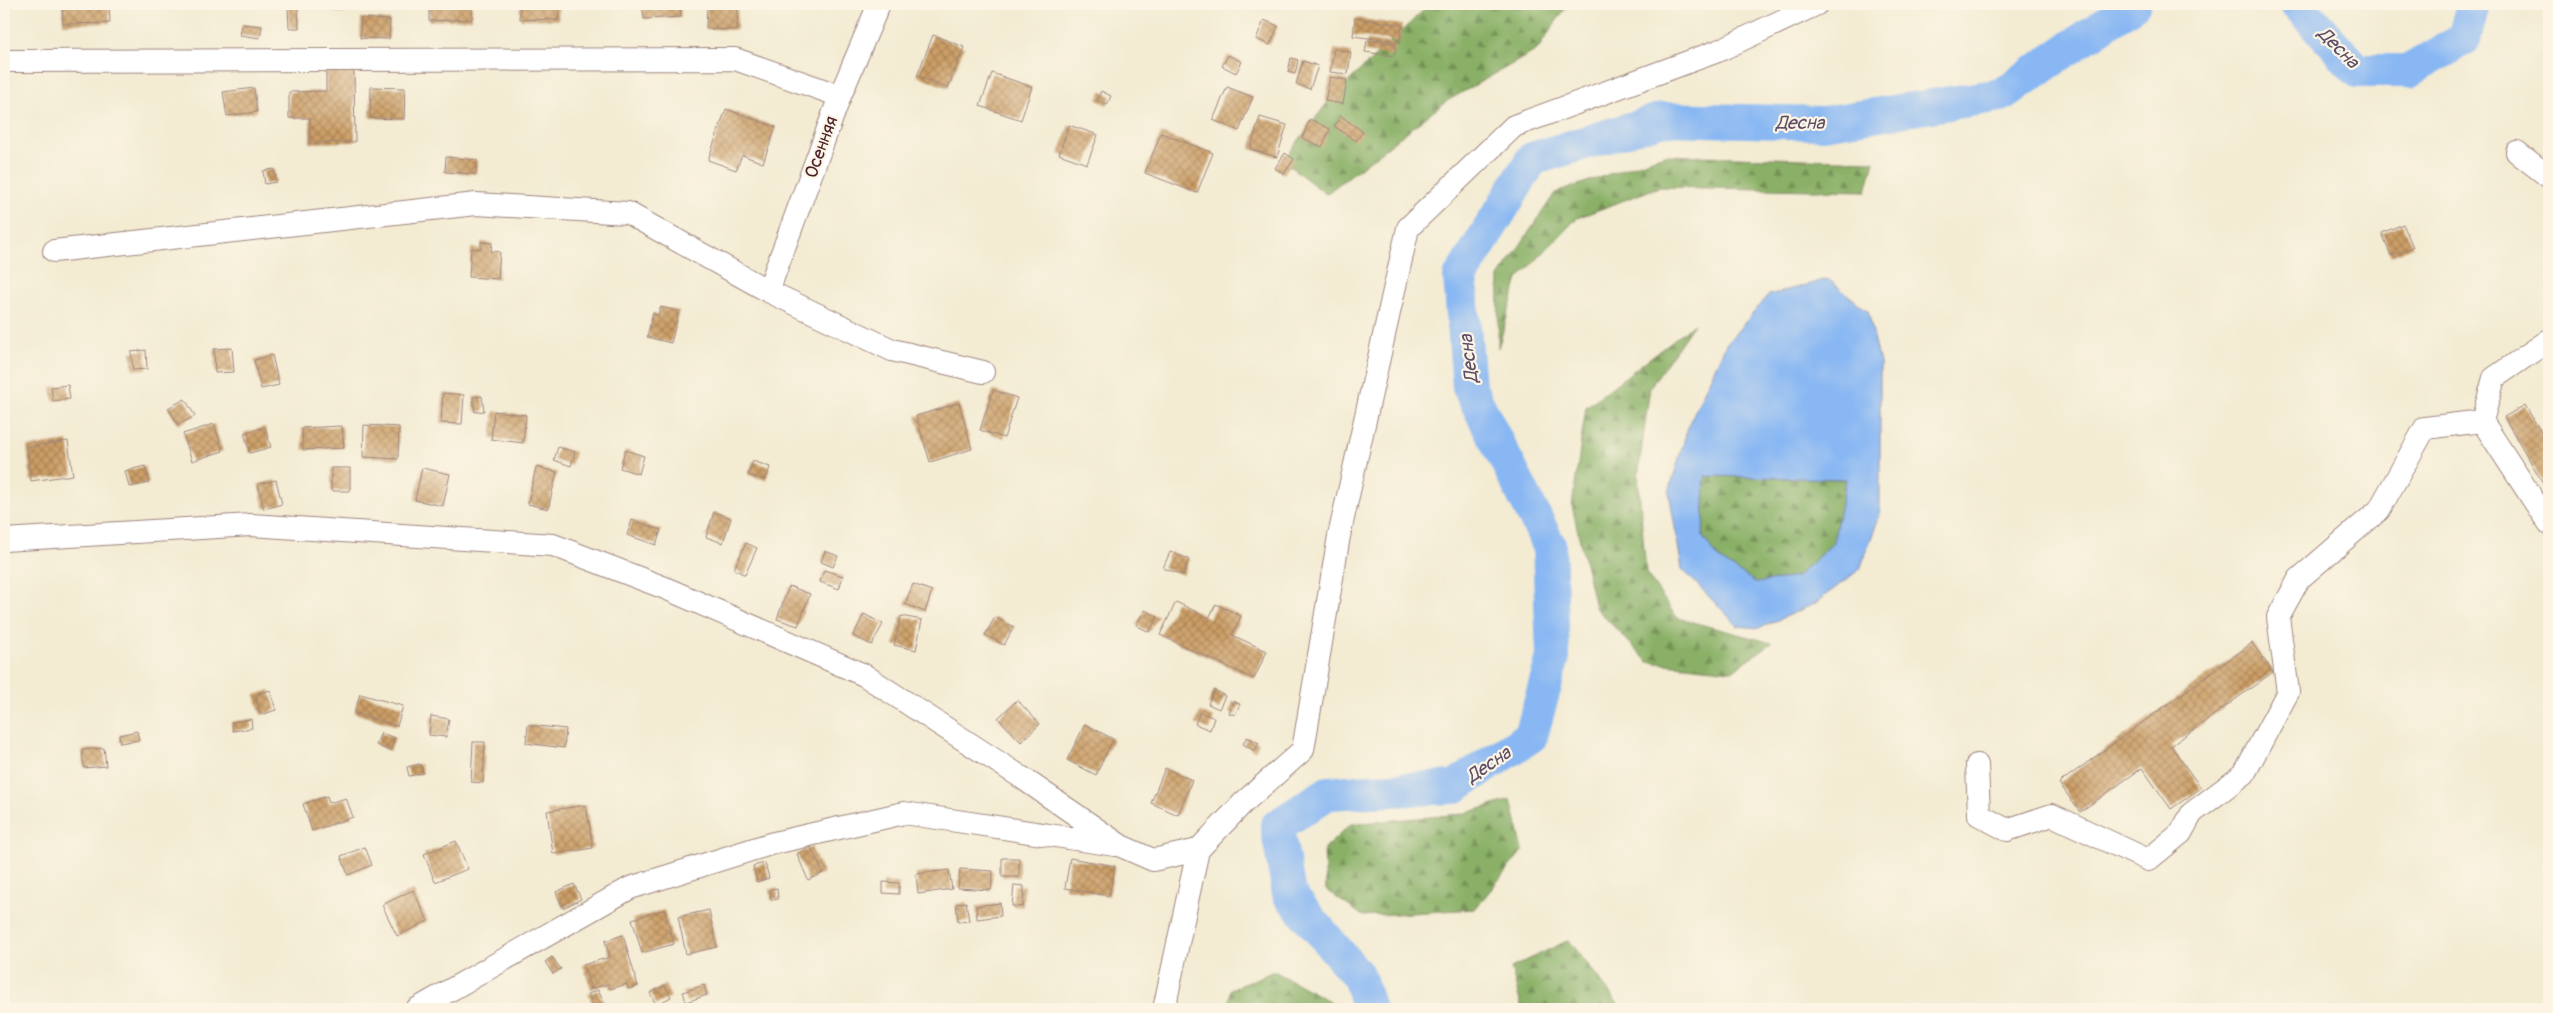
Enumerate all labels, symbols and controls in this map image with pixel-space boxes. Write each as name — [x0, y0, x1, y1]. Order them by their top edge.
water label: Десна — [2312, 21, 2365, 74]
water label: Десна — [1775, 111, 1826, 135]
street label: Осенняя — [800, 113, 843, 181]
water label: Десна — [1454, 332, 1484, 386]
water label: Десна — [1461, 741, 1516, 789]

